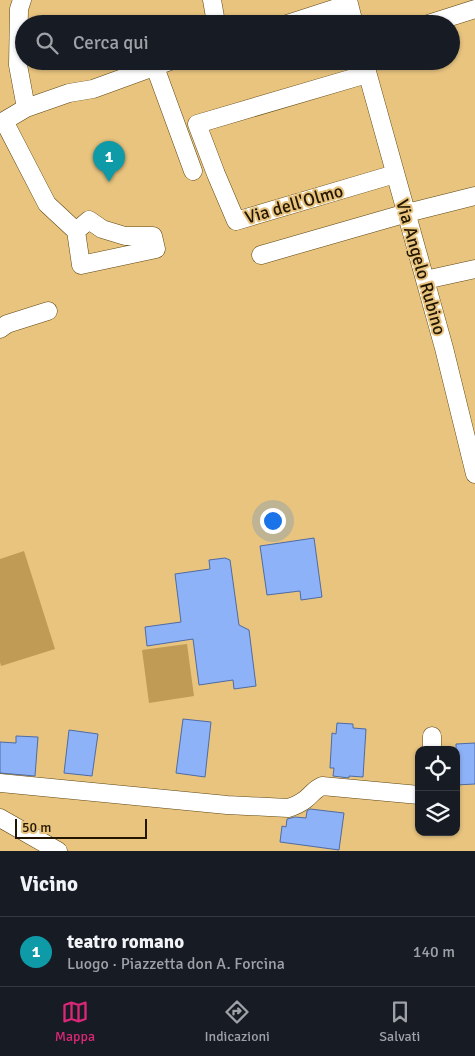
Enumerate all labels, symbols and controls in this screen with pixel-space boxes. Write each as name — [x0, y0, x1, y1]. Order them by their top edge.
search box — [15, 15, 460, 70]
icon: search — [33, 29, 61, 57]
text: Cerca qui — [73, 31, 149, 55]
pin: 1 — [93, 141, 125, 182]
street label: Via dell'Olmo — [242, 179, 346, 229]
street label: Via Angelo Rubino — [391, 197, 451, 337]
your location — [260, 508, 286, 534]
map controls — [415, 746, 460, 836]
button: locate — [415, 746, 460, 791]
button: layers — [415, 791, 460, 836]
scale bar — [15, 816, 148, 839]
text: 50 m — [22, 819, 51, 836]
text: Vicino — [20, 871, 78, 897]
text: teatro romano — [67, 930, 184, 954]
text: 1 — [32, 942, 40, 962]
text: 140 m — [413, 942, 455, 962]
text: Luogo · Piazzetta don A. Forcina — [67, 954, 285, 974]
tab: Mappa — [55, 998, 95, 1045]
tab: Indicazioni — [205, 998, 270, 1045]
tab: Salvati — [379, 998, 420, 1045]

